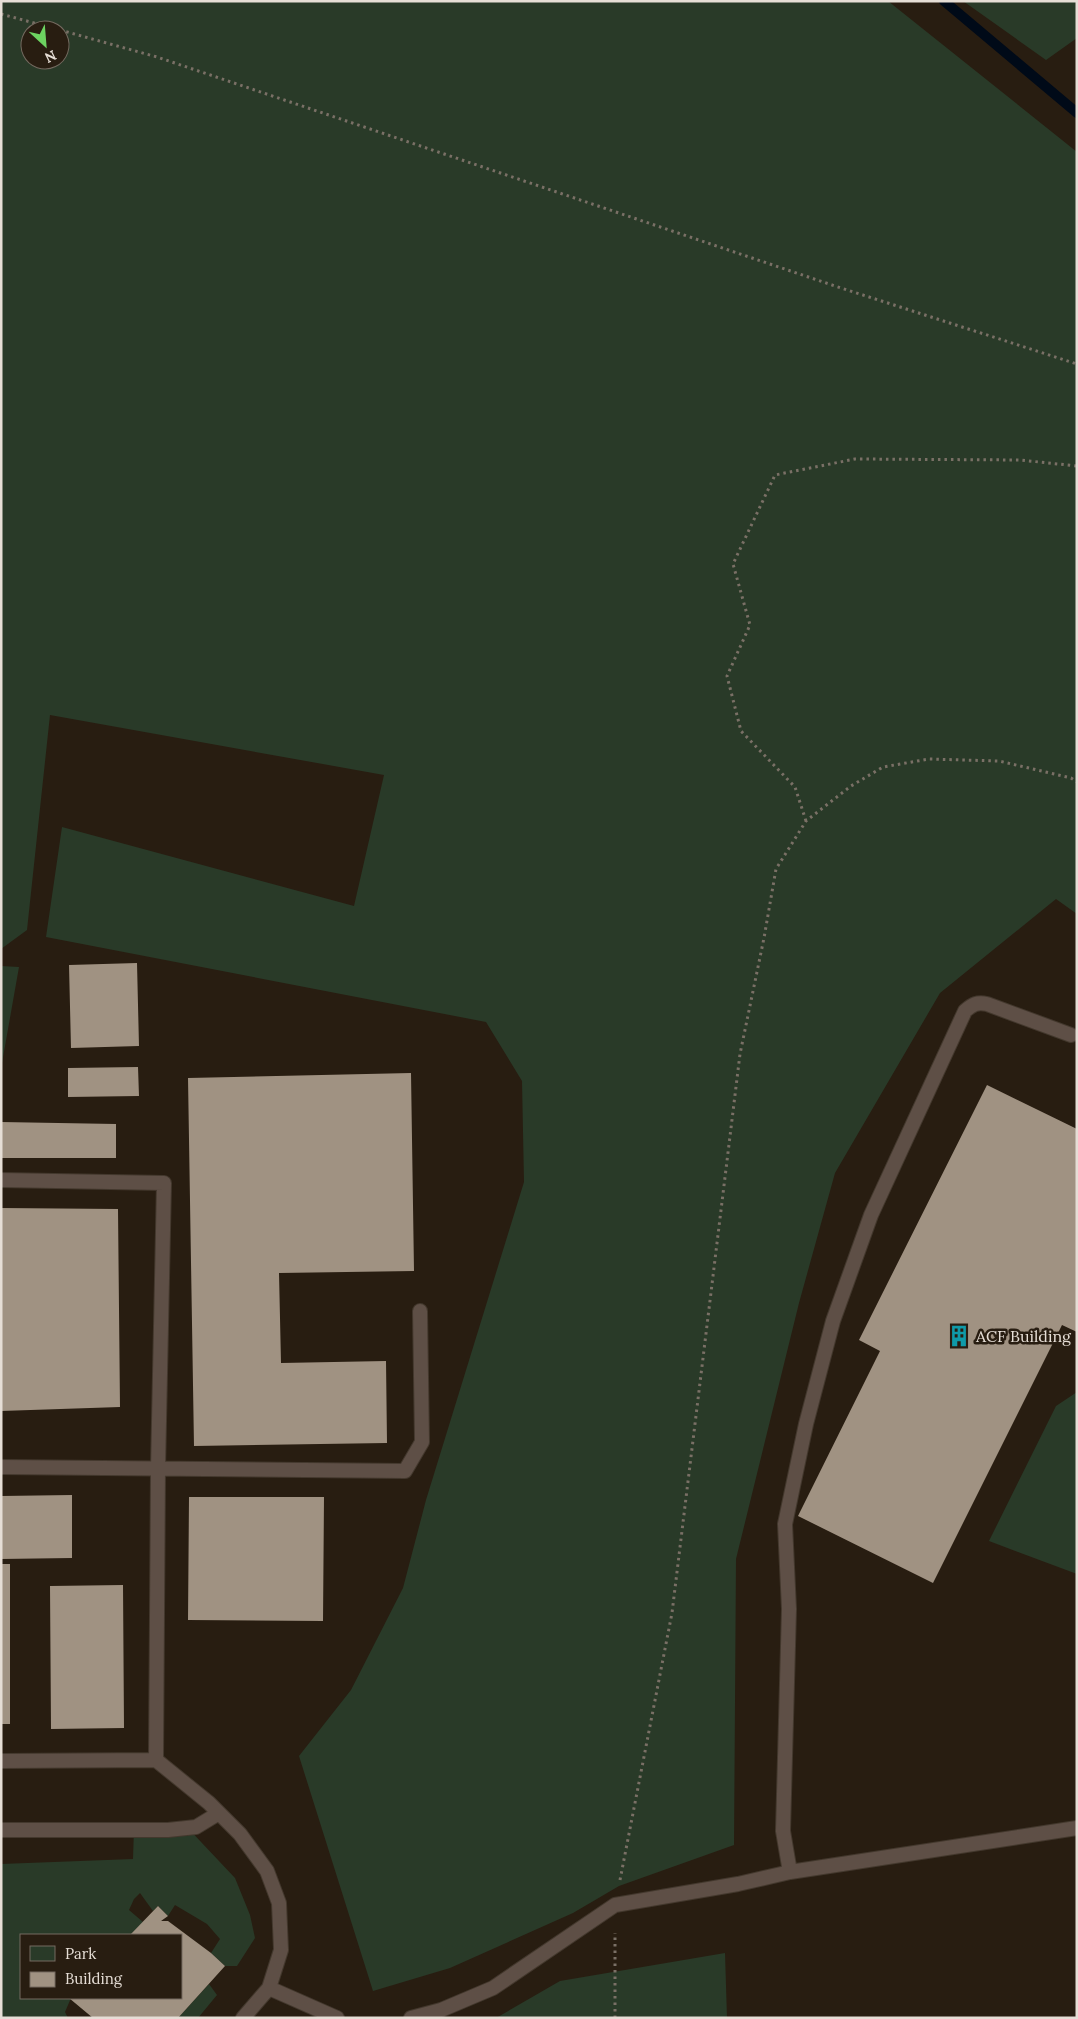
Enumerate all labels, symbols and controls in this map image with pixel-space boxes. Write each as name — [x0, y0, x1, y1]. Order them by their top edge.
north arrow — [20, 20, 70, 70]
text: N — [42, 46, 60, 67]
building icon: ACF Building — [946, 1323, 972, 1349]
place label: ACF Building — [975, 1326, 1072, 1346]
legend — [20, 1934, 182, 1999]
text: Park — [65, 1944, 96, 1963]
text: Building — [65, 1969, 123, 1988]

